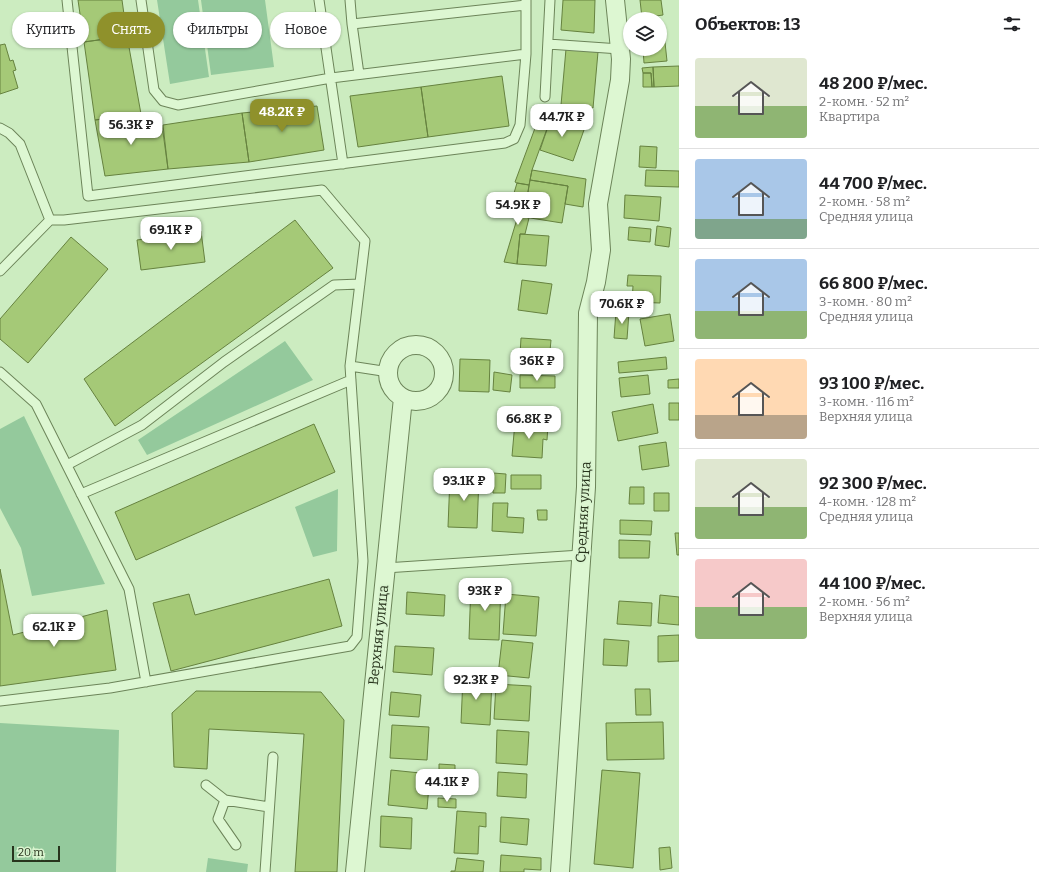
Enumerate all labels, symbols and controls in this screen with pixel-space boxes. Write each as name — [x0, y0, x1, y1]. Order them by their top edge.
chip: Купить — [12, 12, 89, 48]
chip: Снять — [97, 12, 165, 48]
chip: Фильтры — [173, 12, 262, 48]
chip: Новое — [270, 12, 341, 48]
map controls — [623, 12, 667, 56]
button: layers — [623, 12, 667, 56]
icon: filters — [1001, 13, 1023, 35]
text: Объектов: 13 — [695, 14, 800, 35]
text: 48 200 ₽/мес. — [819, 73, 928, 94]
icon: home — [727, 74, 775, 122]
text: 2-комн. · 52 m² — [819, 94, 909, 109]
pin: 48.2K ₽ — [245, 99, 319, 133]
text: 48.2K ₽ — [259, 104, 305, 119]
pin: 44.7K ₽ — [525, 104, 599, 138]
text: 44.7K ₽ — [539, 109, 585, 124]
text: Квартира — [819, 109, 880, 124]
pin: 56.3K ₽ — [94, 112, 168, 146]
text: 56.3K ₽ — [108, 117, 154, 132]
text: 44 700 ₽/мес. — [819, 173, 927, 194]
icon: home — [727, 175, 775, 223]
pin: 54.9K ₽ — [481, 192, 555, 226]
text: 2-комн. · 58 m² — [819, 194, 910, 209]
text: 54.9K ₽ — [495, 197, 541, 212]
text: Средняя улица — [819, 209, 913, 224]
pin: 69.1K ₽ — [134, 217, 208, 251]
text: 69.1K ₽ — [149, 222, 193, 237]
text: 66 800 ₽/мес. — [819, 273, 928, 294]
icon: home — [727, 275, 775, 323]
pin: 70.6K ₽ — [585, 291, 659, 325]
text: 3-комн. · 80 m² — [819, 294, 912, 309]
text: 70.6K ₽ — [599, 296, 645, 311]
text: Средняя улица — [819, 309, 913, 324]
pin: 36K ₽ — [509, 348, 565, 382]
text: 36K ₽ — [519, 353, 555, 368]
text: 93 100 ₽/мес. — [819, 373, 924, 394]
icon: home — [727, 375, 775, 423]
text: 3-комн. · 116 m² — [819, 394, 914, 409]
pin: 66.8K ₽ — [492, 406, 566, 440]
text: Верхняя улица — [819, 409, 913, 424]
text: 66.8K ₽ — [506, 411, 552, 426]
street label: Средняя улица — [572, 461, 595, 563]
pin: 93.1K ₽ — [427, 468, 501, 502]
text: 93.1K ₽ — [442, 473, 486, 488]
text: 92 300 ₽/мес. — [819, 473, 927, 494]
icon: home — [727, 475, 775, 523]
text: 4-комн. · 128 m² — [819, 494, 916, 509]
text: Средняя улица — [819, 509, 913, 524]
text: 44 100 ₽/мес. — [819, 573, 926, 594]
icon: home — [727, 575, 775, 623]
pin: 93K ₽ — [457, 578, 513, 612]
text: 93K ₽ — [468, 583, 502, 598]
street label: Верхняя улица — [365, 584, 392, 686]
text: 2-комн. · 56 m² — [819, 594, 910, 609]
text: Верхняя улица — [819, 609, 913, 624]
pin: 62.1K ₽ — [17, 614, 91, 648]
text: 62.1K ₽ — [32, 619, 76, 634]
pin: 92.3K ₽ — [439, 667, 513, 701]
text: 92.3K ₽ — [453, 672, 499, 687]
pin: 44.1K ₽ — [410, 769, 484, 803]
text: 44.1K ₽ — [425, 774, 469, 789]
scale bar — [12, 844, 60, 863]
text: 20 m — [18, 846, 44, 859]

